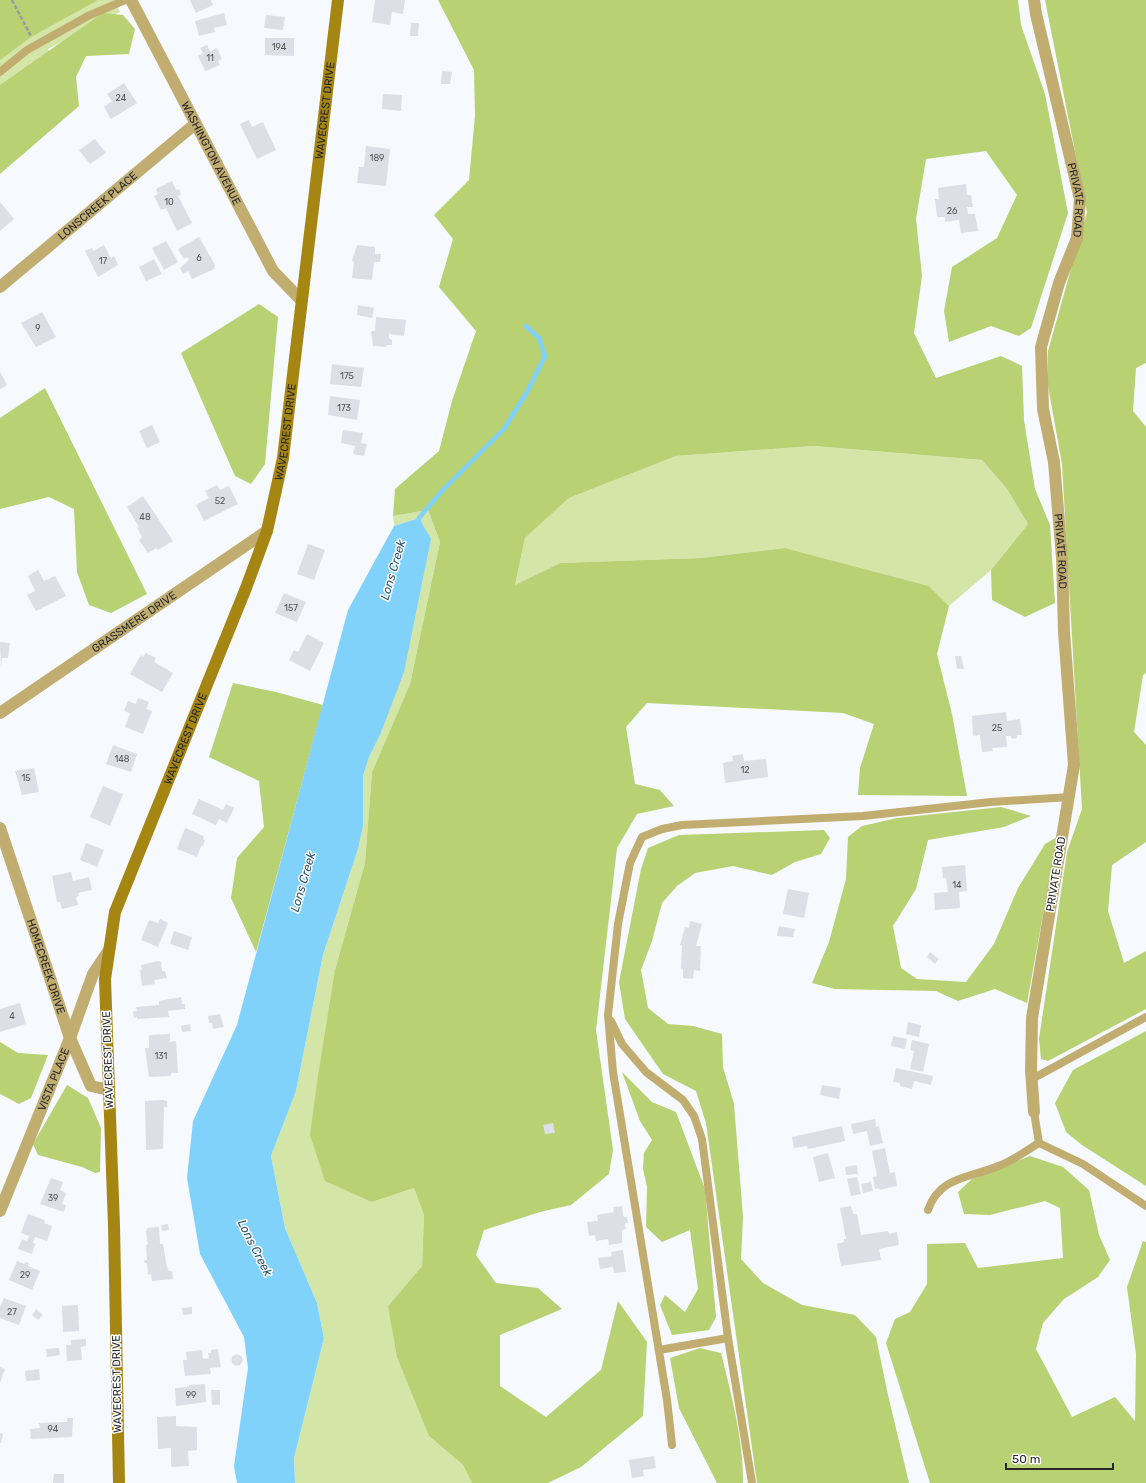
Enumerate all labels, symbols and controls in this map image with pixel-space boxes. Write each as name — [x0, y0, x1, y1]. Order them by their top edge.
house number: 194 — [272, 42, 287, 52]
house number: 11 — [206, 53, 214, 63]
street label: WAVECREST DRIVE — [312, 61, 337, 160]
house number: 24 — [116, 93, 127, 103]
street label: WASHINGTON AVENUE — [179, 99, 244, 208]
house number: 189 — [370, 153, 384, 163]
street label: PRIVATE ROAD — [1065, 161, 1087, 238]
street label: LONSCREEK PLACE — [55, 168, 140, 242]
house number: 10 — [164, 197, 174, 207]
house number: 26 — [947, 206, 958, 216]
house number: 6 — [196, 253, 202, 263]
house number: 17 — [99, 256, 108, 266]
house number: 9 — [35, 323, 41, 333]
house number: 175 — [340, 371, 354, 381]
street label: WAVECREST DRIVE — [272, 383, 298, 482]
house number: 173 — [337, 403, 351, 413]
house number: 52 — [215, 496, 225, 506]
house number: 48 — [139, 512, 151, 522]
street label: PRIVATE ROAD — [1052, 513, 1069, 589]
water label: Lons Creek — [378, 538, 408, 602]
street label: GRASSMERE DRIVE — [89, 588, 179, 655]
house number: 157 — [284, 603, 298, 613]
street label: WAVECREST DRIVE — [161, 691, 210, 786]
house number: 25 — [992, 723, 1002, 733]
house number: 148 — [114, 754, 130, 764]
house number: 12 — [740, 765, 750, 775]
house number: 15 — [21, 773, 31, 783]
street label: PRIVATE ROAD — [1044, 836, 1068, 912]
water label: Lons Creek — [288, 850, 318, 914]
house number: 14 — [952, 880, 962, 890]
street label: HOMECREEK DRIVE — [24, 917, 68, 1016]
house number: 4 — [9, 1011, 15, 1021]
street label: WAVECREST DRIVE — [100, 1011, 116, 1109]
street label: VISTA PLACE — [35, 1046, 72, 1113]
house number: 131 — [155, 1051, 168, 1061]
house number: 39 — [48, 1193, 58, 1203]
water label: Lons Creek — [235, 1217, 276, 1279]
house number: 29 — [20, 1270, 30, 1280]
house number: 27 — [7, 1307, 17, 1317]
street label: WAVECREST DRIVE — [110, 1335, 124, 1433]
house number: 99 — [186, 1390, 196, 1400]
house number: 94 — [48, 1424, 59, 1434]
scale bar — [1006, 1445, 1113, 1471]
text: 50 m — [1012, 1452, 1040, 1466]

